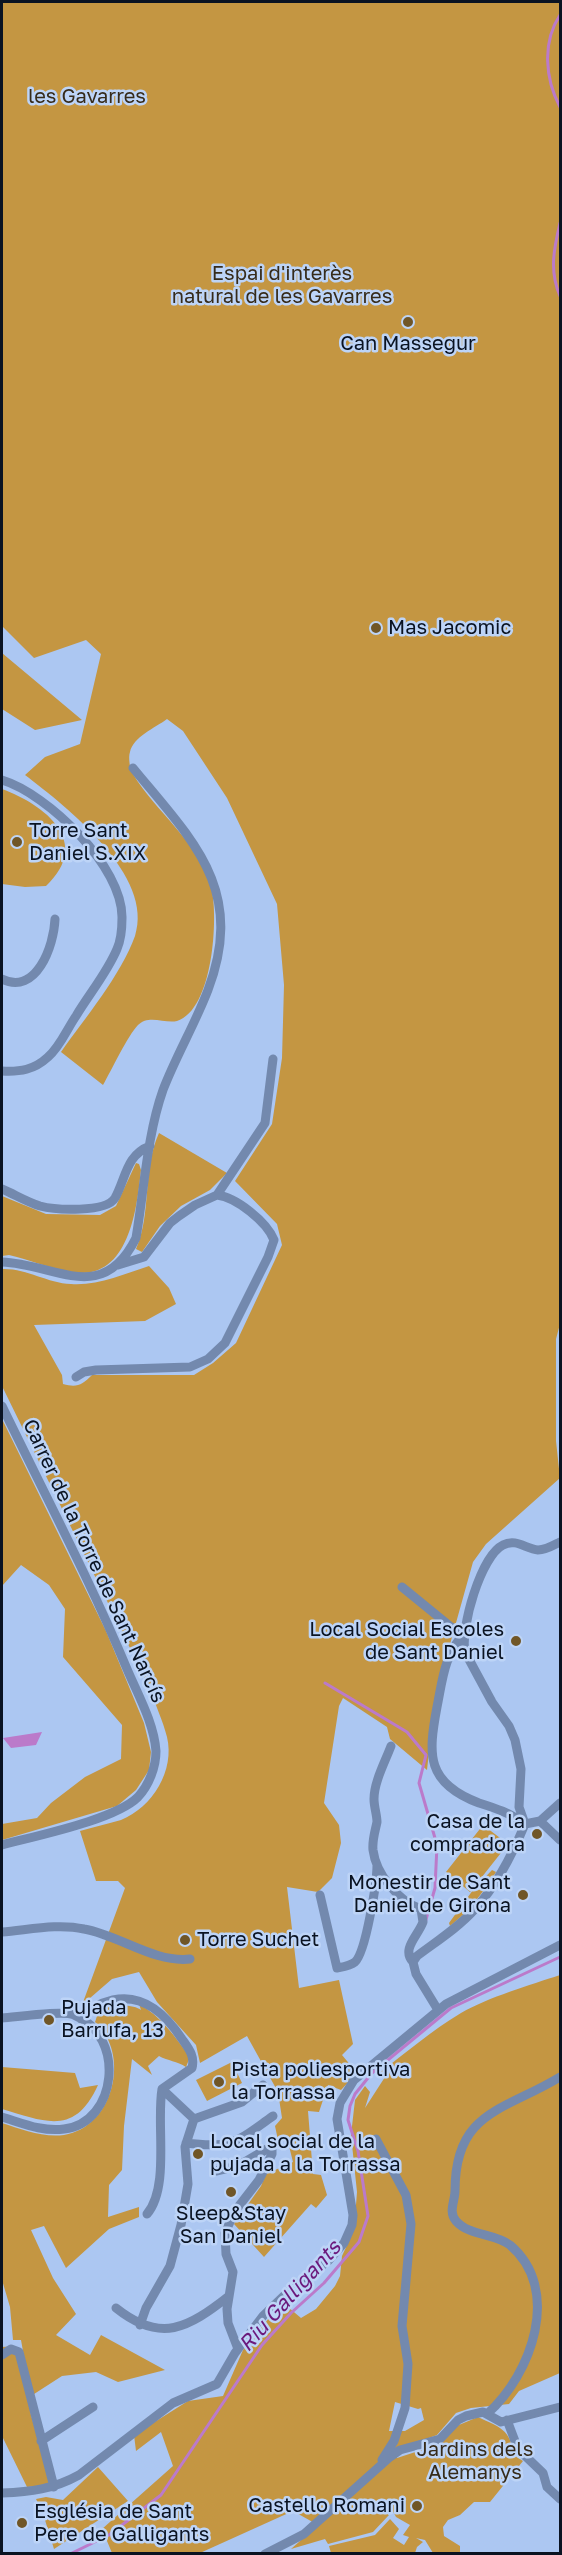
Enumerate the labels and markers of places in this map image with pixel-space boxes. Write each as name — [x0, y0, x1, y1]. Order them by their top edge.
marker: Can Massegur — [401, 315, 415, 329]
place label: Can Massegur — [340, 332, 476, 356]
place label: Mas Jacomic — [388, 616, 511, 640]
marker: Mas Jacomic — [369, 621, 383, 635]
place label: Torre Sant Daniel S.XIX — [29, 819, 146, 866]
marker: Torre Sant Daniel S.XIX — [10, 835, 24, 849]
place label: Local Social Escoles de Sant Daniel — [309, 1618, 504, 1665]
marker: Local Social Escoles de Sant Daniel — [509, 1634, 523, 1648]
place label: Casa de la compradora — [410, 1810, 525, 1857]
marker: Casa de la compradora — [530, 1827, 544, 1841]
place label: Monestir de Sant Daniel de Girona — [348, 1871, 511, 1918]
marker: Monestir de Sant Daniel de Girona — [516, 1888, 530, 1902]
place label: Torre Suchet — [197, 1928, 319, 1952]
marker: Torre Suchet — [178, 1933, 192, 1947]
place label: Pujada Barrufa, 13 — [61, 1996, 164, 2043]
marker: Pujada Barrufa, 13 — [42, 2013, 56, 2027]
place label: Pista poliesportiva la Torrassa — [231, 2058, 410, 2105]
marker: Pista poliesportiva la Torrassa — [212, 2075, 226, 2089]
place label: Local social de la pujada a la Torrassa — [210, 2130, 400, 2177]
marker: Local social de la pujada a la Torrassa — [191, 2147, 205, 2161]
marker: Sleep&Stay San Daniel — [224, 2185, 238, 2199]
place label: Sleep&Stay San Daniel — [176, 2202, 286, 2249]
place label: Castello Romani — [248, 2494, 405, 2518]
marker: Castello Romani — [410, 2499, 424, 2513]
place label: Església de Sant Pere de Galligants — [34, 2500, 209, 2547]
marker: Església de Sant Pere de Galligants — [15, 2516, 29, 2530]

